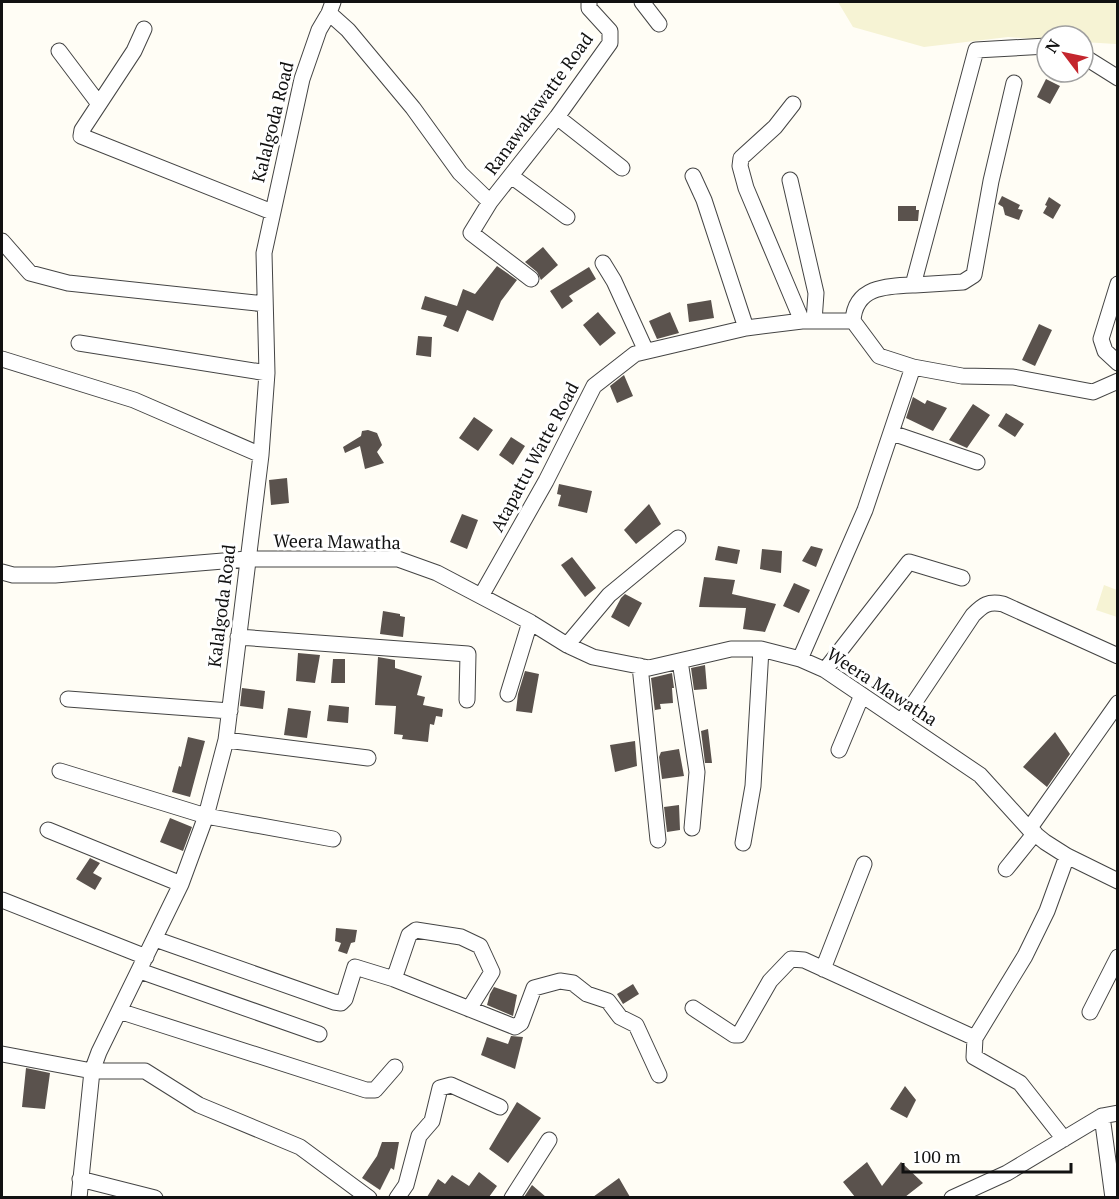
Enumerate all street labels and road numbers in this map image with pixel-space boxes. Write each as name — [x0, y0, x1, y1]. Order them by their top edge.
street label: Ranawakawatte Road — [479, 28, 598, 179]
street label: Kalalgoda Road — [245, 59, 299, 185]
street label: Atapattu Watte Road — [485, 378, 584, 536]
street label: Weera Mawatha — [273, 528, 401, 554]
street label: Kalalgoda Road — [202, 543, 240, 669]
street label: Weera Mawatha — [823, 641, 942, 731]

